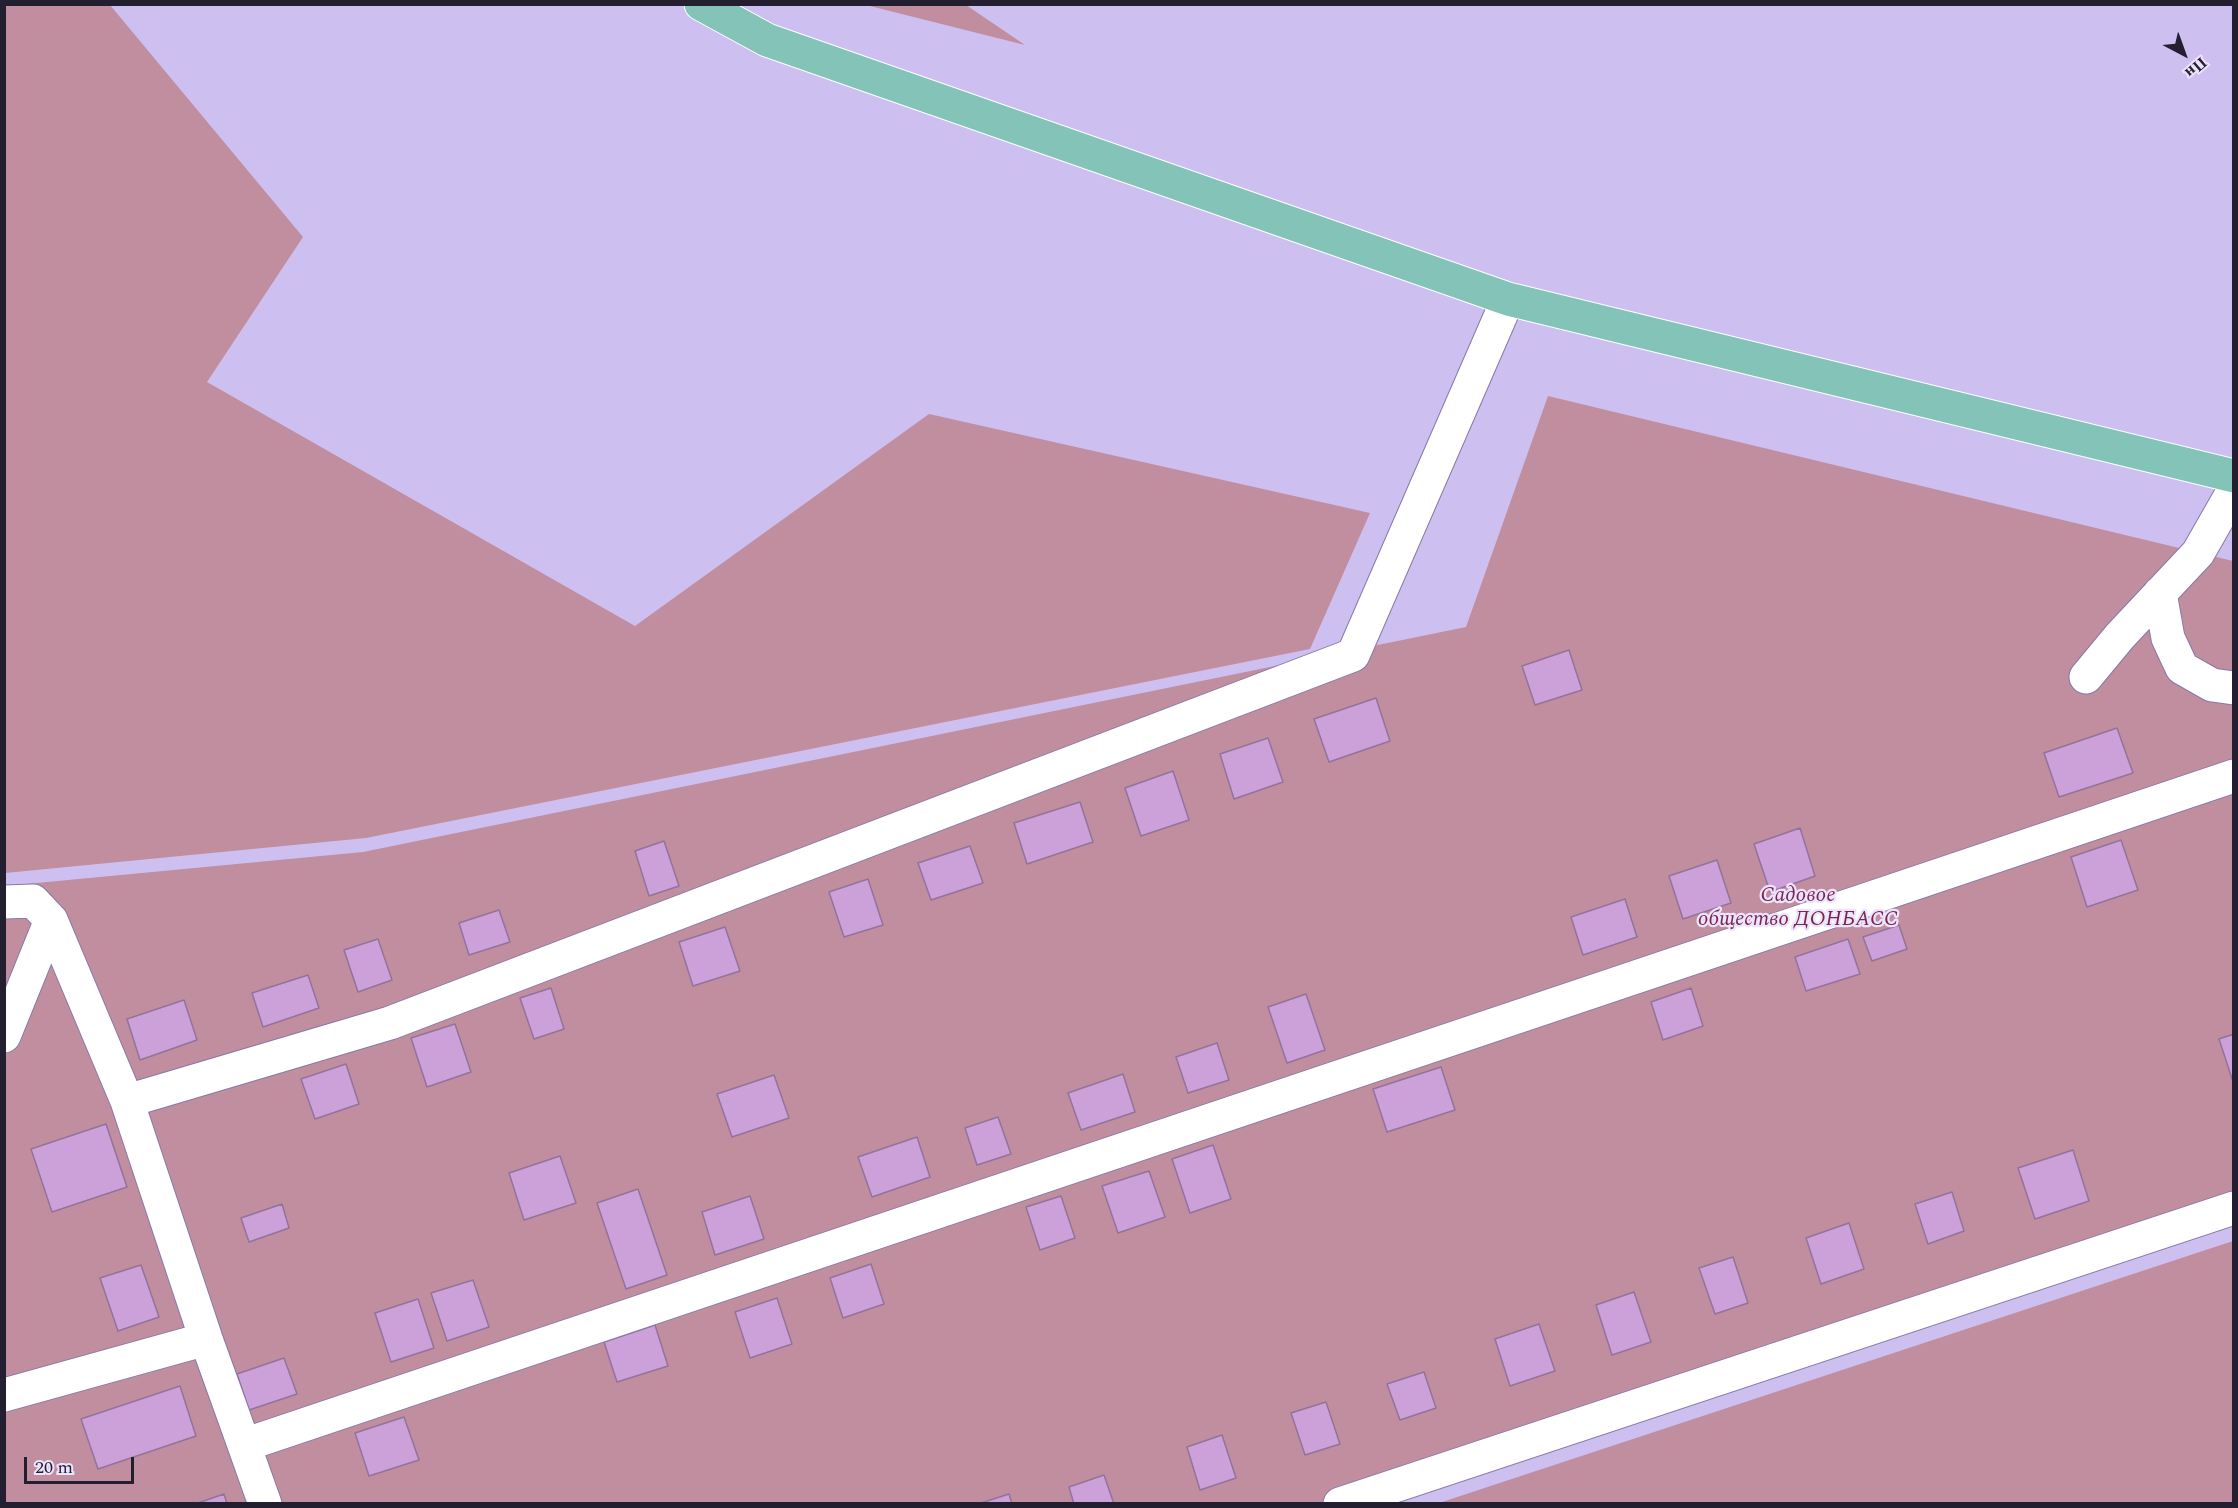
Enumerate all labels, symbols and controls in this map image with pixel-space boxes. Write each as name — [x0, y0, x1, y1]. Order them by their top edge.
north arrow — [2154, 24, 2214, 84]
text: Пн — [2179, 51, 2212, 84]
park label: Садовое общество ДОНБАСС — [1698, 884, 1898, 934]
scale bar — [27, 1445, 136, 1483]
text: 20 m — [35, 1454, 73, 1481]

